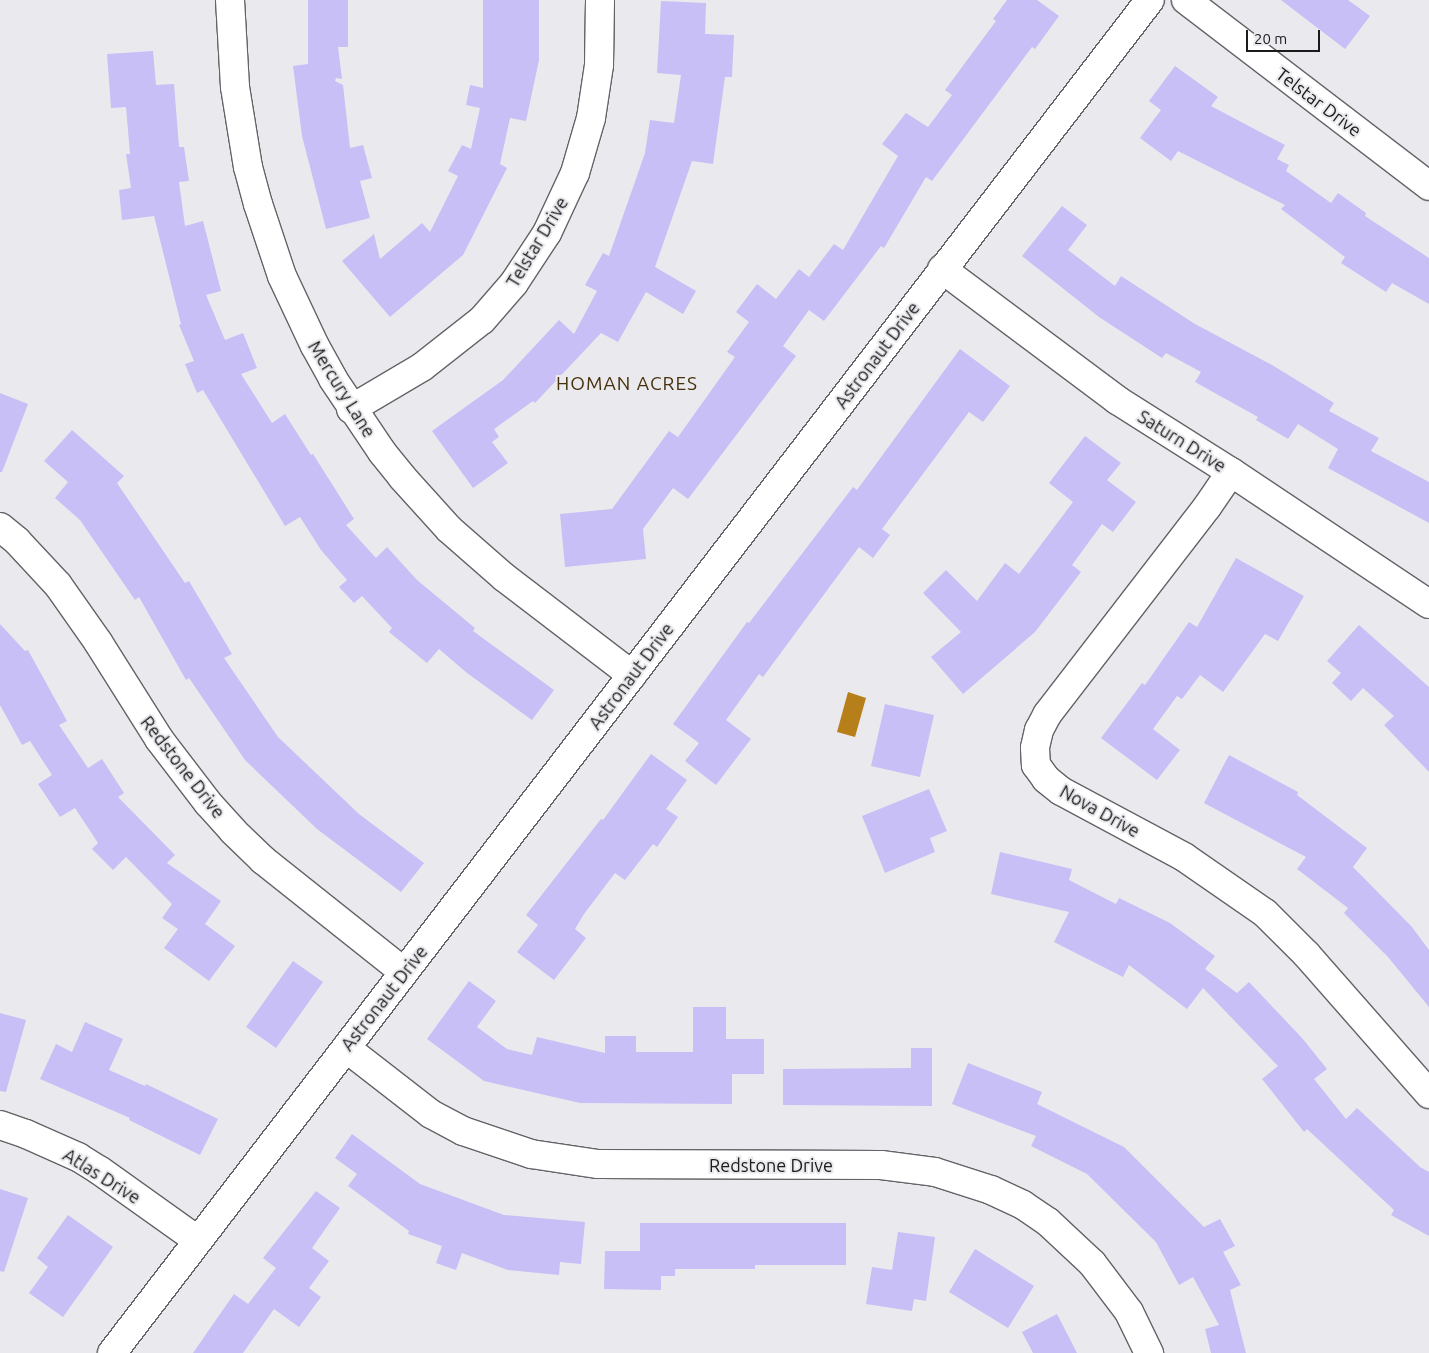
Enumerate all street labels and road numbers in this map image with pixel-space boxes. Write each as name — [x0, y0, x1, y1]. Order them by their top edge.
street label: Telstar Drive — [1272, 63, 1366, 141]
street label: Telstar Drive — [502, 193, 572, 291]
street label: Astronaut Drive — [830, 298, 924, 412]
street label: Mercury Lane — [304, 337, 380, 441]
street label: Saturn Drive — [1134, 405, 1230, 477]
street label: Astronaut Drive — [584, 619, 678, 733]
street label: Redstone Drive — [136, 712, 230, 822]
street label: Nova Drive — [1056, 780, 1144, 842]
street label: Astronaut Drive — [336, 941, 432, 1055]
street label: Atlas Drive — [59, 1144, 145, 1208]
street label: Redstone Drive — [709, 1154, 833, 1176]

